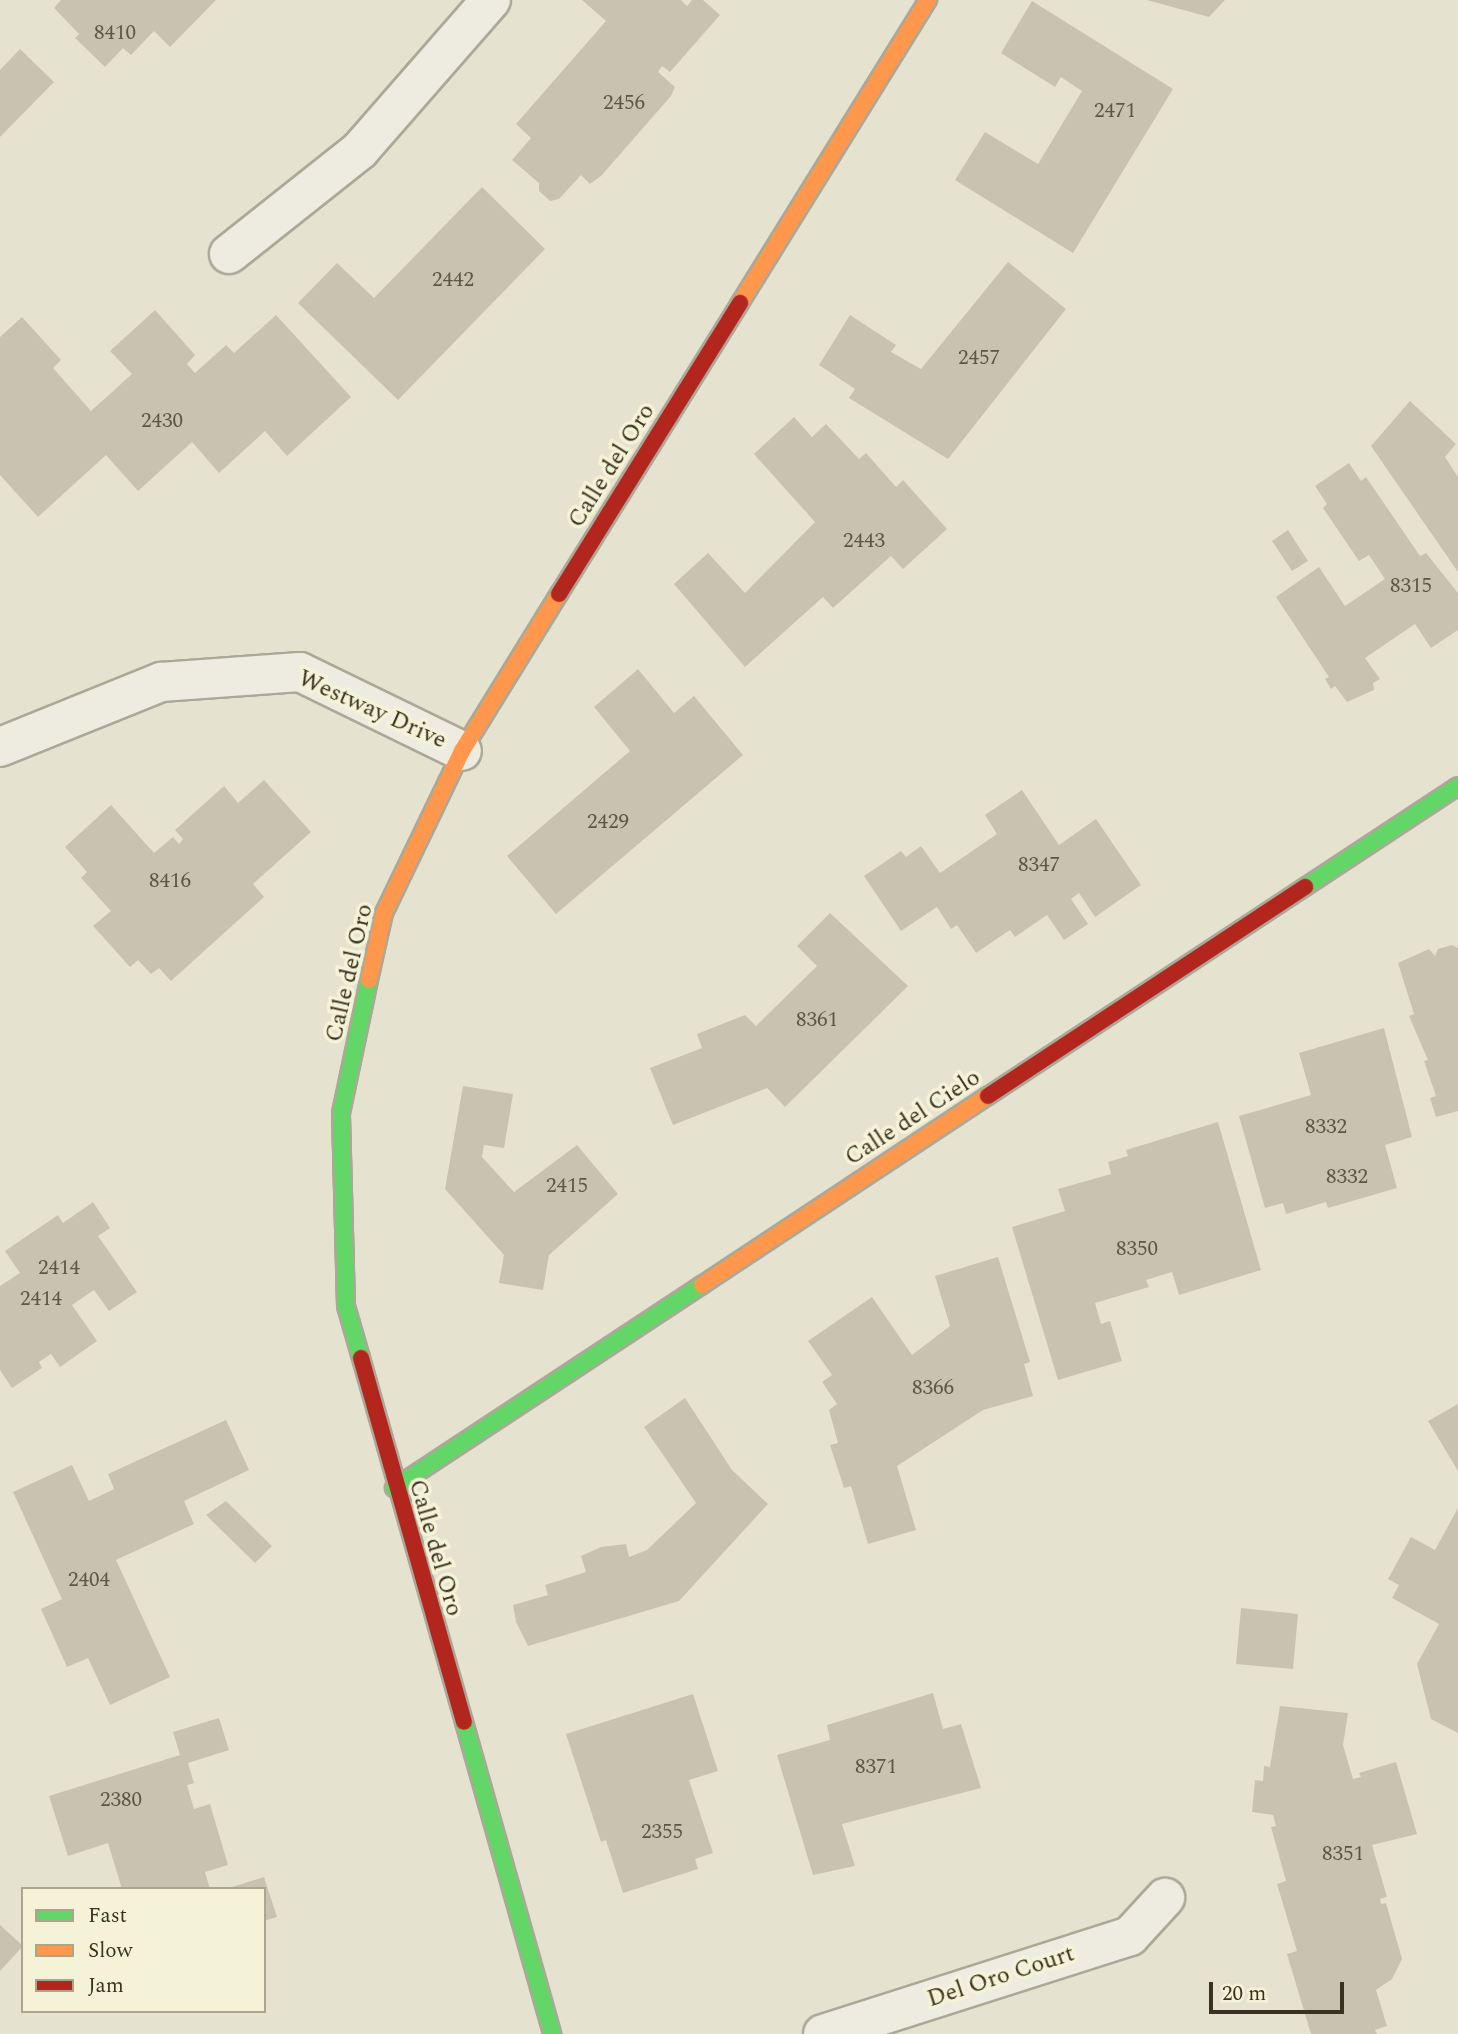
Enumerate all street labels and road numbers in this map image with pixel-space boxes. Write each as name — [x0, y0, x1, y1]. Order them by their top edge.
street label: Calle del Oro — [563, 399, 661, 533]
street label: Westway Drive — [293, 664, 451, 756]
street label: Calle del Oro — [320, 901, 380, 1045]
street label: Calle del Cielo — [840, 1064, 986, 1172]
street label: Calle del Oro — [402, 1476, 468, 1620]
street label: Del Oro Court — [924, 1940, 1078, 2014]

